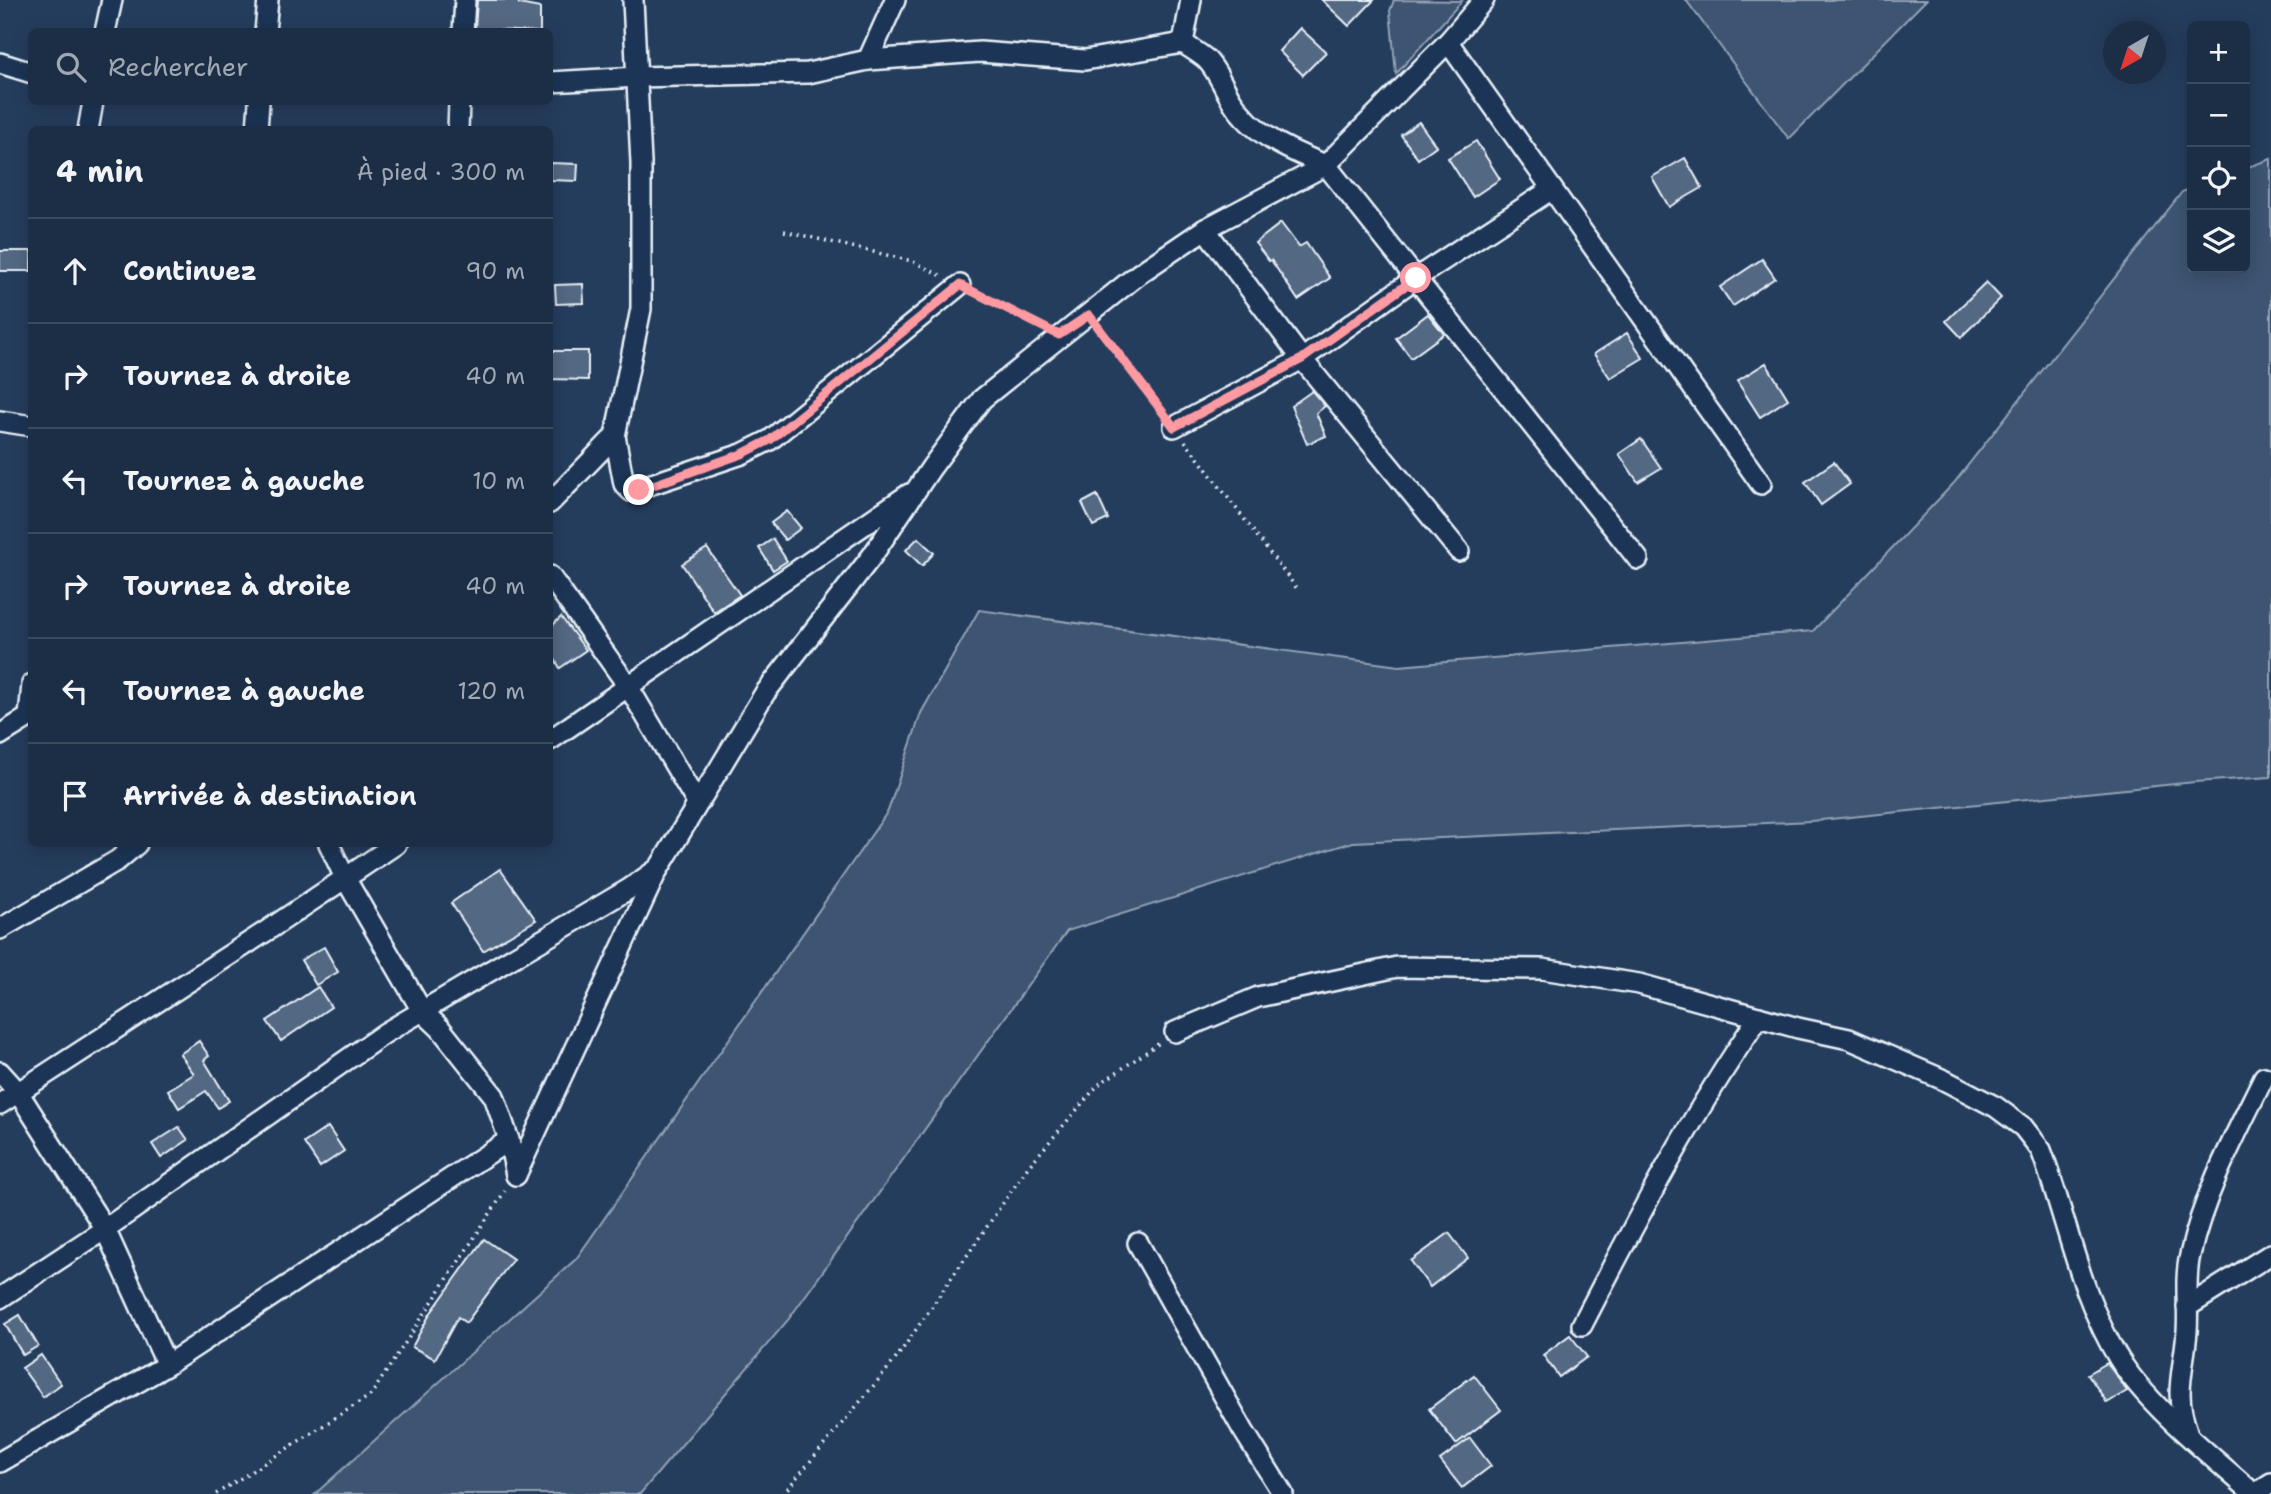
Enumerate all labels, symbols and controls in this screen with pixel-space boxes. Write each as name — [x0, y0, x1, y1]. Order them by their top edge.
north arrow — [2103, 21, 2166, 84]
map controls — [2187, 21, 2250, 273]
button: + — [2187, 21, 2250, 84]
search box — [28, 28, 553, 105]
icon: search — [52, 48, 90, 86]
text: Rechercher — [108, 49, 248, 84]
button: − — [2187, 84, 2250, 147]
button: locate — [2187, 147, 2250, 210]
text: 4 min — [56, 151, 143, 192]
text: À pied · 300 m — [357, 157, 525, 187]
button: layers — [2187, 210, 2250, 273]
icon: ahead — [56, 252, 94, 290]
text: Continuez — [123, 253, 257, 288]
text: 90 m — [465, 256, 525, 286]
route start — [1400, 262, 1431, 293]
icon: right — [56, 357, 94, 395]
text: Tournez à droite — [123, 358, 351, 393]
text: 40 m — [465, 361, 525, 391]
icon: left — [56, 462, 94, 500]
text: Tournez à gauche — [123, 463, 365, 498]
text: 10 m — [472, 466, 525, 496]
route end — [623, 474, 654, 505]
icon: right — [56, 567, 94, 605]
text: Tournez à droite — [123, 568, 351, 603]
text: 40 m — [465, 571, 525, 601]
icon: left — [56, 672, 94, 710]
text: Tournez à gauche — [123, 673, 365, 708]
text: 120 m — [457, 676, 525, 706]
icon: arrive — [56, 777, 94, 815]
text: Arrivée à destination — [123, 778, 417, 813]

